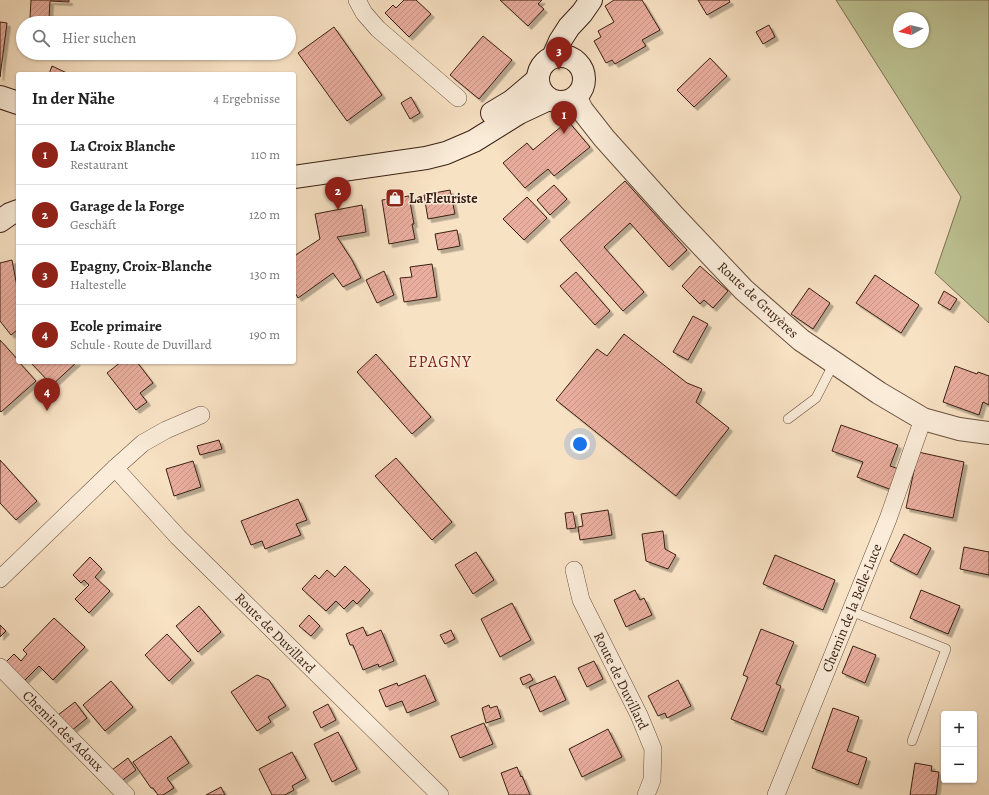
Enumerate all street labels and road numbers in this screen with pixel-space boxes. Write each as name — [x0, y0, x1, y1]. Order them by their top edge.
street label: Route de Gruyères — [713, 257, 803, 343]
street label: Chemin de la Belle-Luce — [818, 541, 886, 675]
street label: Route de Duvillard — [231, 589, 320, 678]
street label: Route de Duvillard — [589, 629, 653, 733]
street label: Chemin des Adoux — [18, 686, 108, 776]

